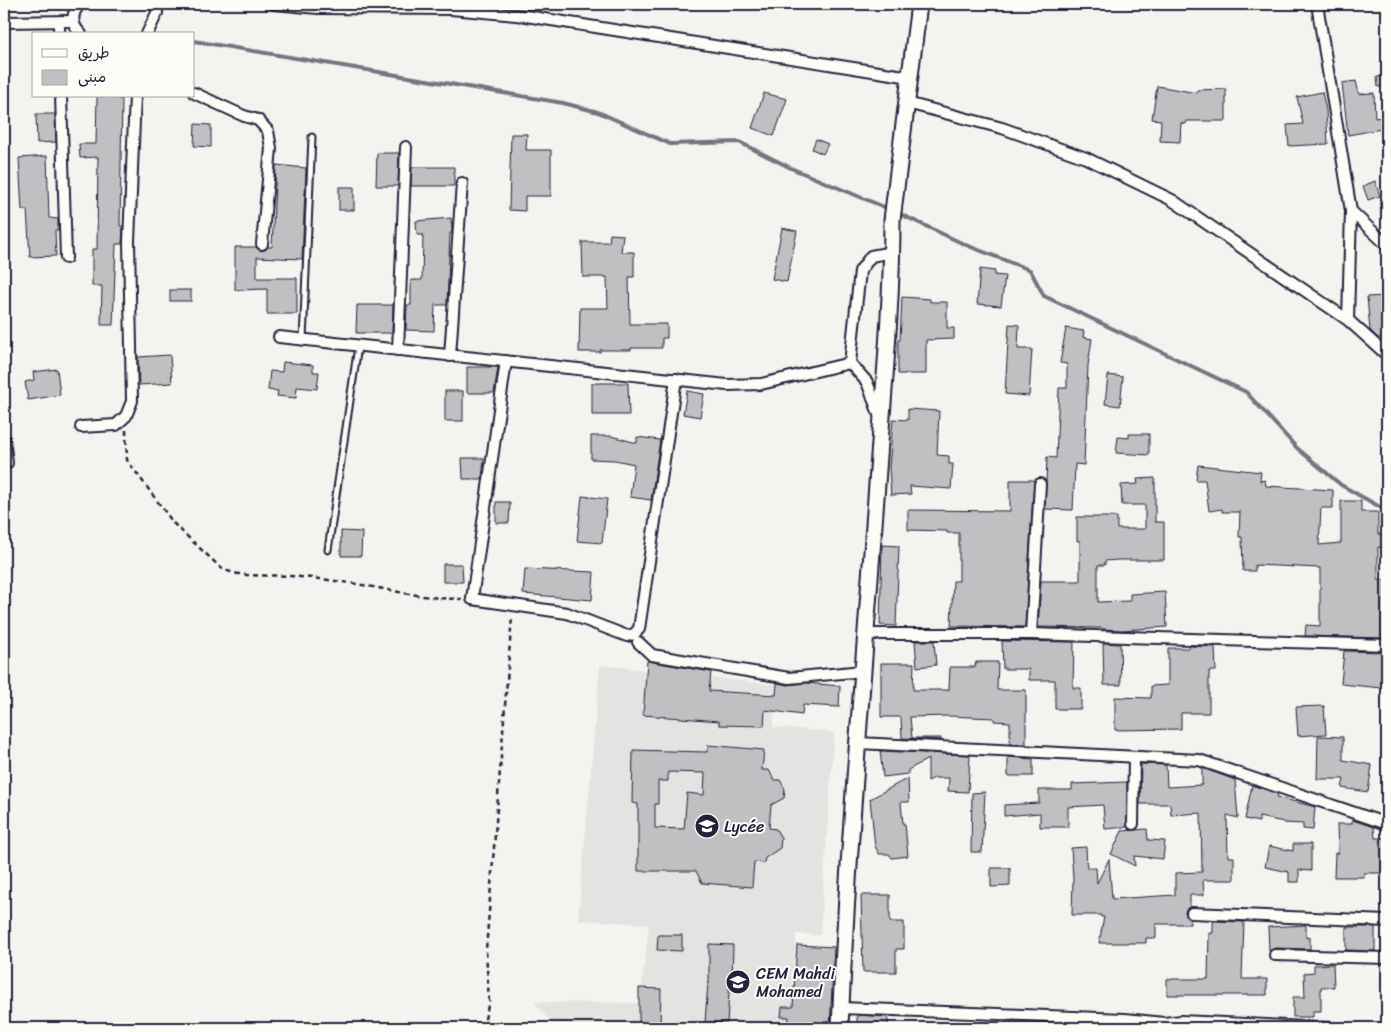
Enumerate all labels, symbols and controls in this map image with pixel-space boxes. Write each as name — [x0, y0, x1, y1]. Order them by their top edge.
legend — [32, 32, 195, 98]
text: طريق — [78, 40, 110, 66]
text: مبنى — [78, 64, 106, 90]
place label: Lycée — [724, 812, 764, 841]
school or university icon: Lycée — [694, 813, 720, 839]
place label: CEM Mahdi Mohamed — [756, 959, 835, 1006]
school or university icon: CEM Mahdi Mohamed — [725, 969, 751, 995]

